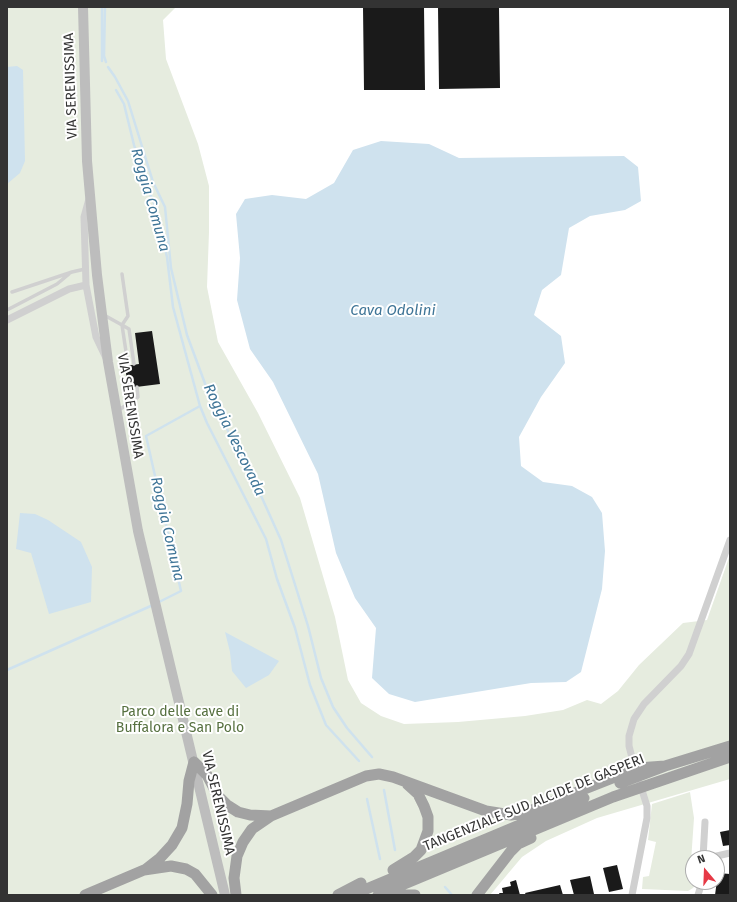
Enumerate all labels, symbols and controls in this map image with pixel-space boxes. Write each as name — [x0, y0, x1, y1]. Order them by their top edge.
street label: VIA SERENISSIMA — [61, 32, 81, 140]
water label: Roggia Comuna — [127, 146, 173, 254]
water label: Cava Odolini — [350, 302, 436, 320]
street label: VIA SERENISSIMA — [113, 352, 147, 460]
water label: Roggia Vescovada — [199, 381, 269, 499]
water label: Roggia Comuna — [146, 475, 188, 583]
park label: Parco delle cave di Buffalora e San Polo — [116, 704, 244, 736]
street label: VIA SERENISSIMA — [198, 749, 238, 857]
street label: TANGENZIALE SUD ALCIDE DE GASPERI — [421, 751, 647, 855]
north arrow — [685, 850, 725, 890]
text: N — [696, 852, 707, 866]

